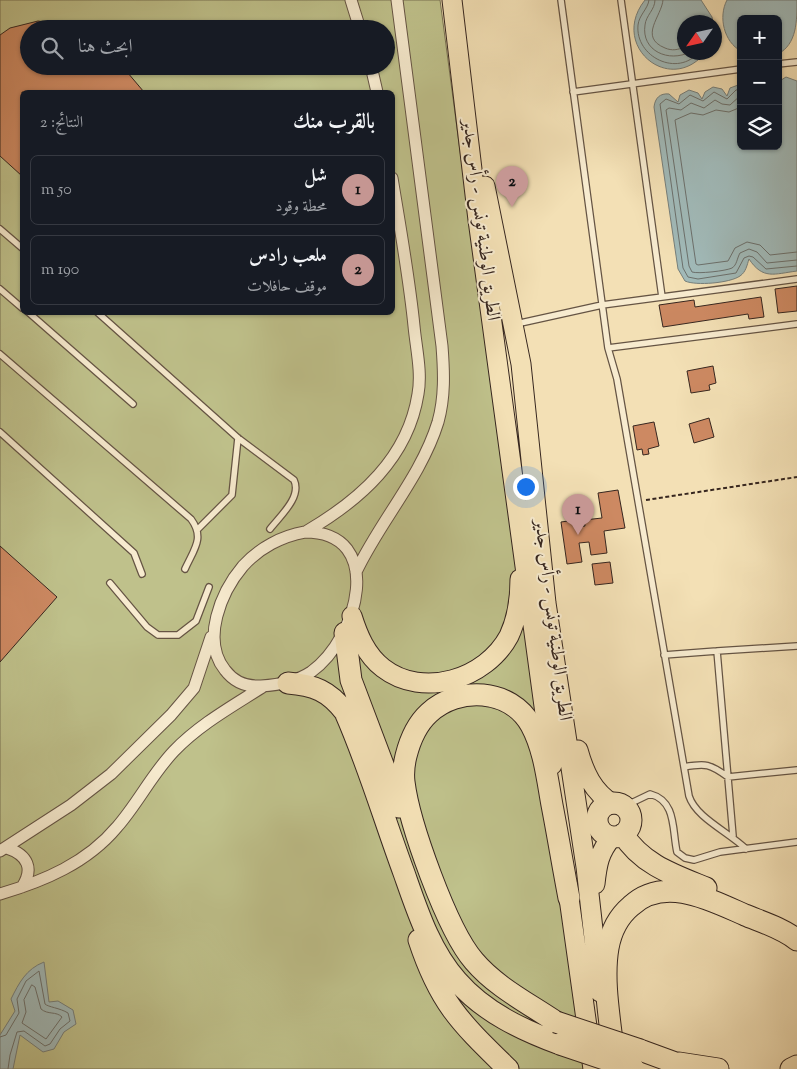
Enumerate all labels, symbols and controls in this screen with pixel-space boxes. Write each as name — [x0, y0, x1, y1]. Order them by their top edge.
north arrow — [677, 15, 722, 60]
map controls — [737, 15, 782, 150]
button: + — [737, 15, 782, 60]
search box — [20, 20, 395, 75]
icon: search — [38, 34, 66, 62]
text: ابحث هنا — [78, 34, 133, 61]
button: − — [737, 60, 782, 105]
button: layers — [737, 105, 782, 150]
text: بالقرب منك — [293, 108, 375, 138]
text: النتائج: 2 — [40, 112, 83, 135]
street label: الطريق الوطنية تونس - رأس جدير — [454, 116, 507, 322]
text: شل — [304, 163, 327, 190]
pin: 2 — [496, 166, 528, 207]
text: 50 m — [41, 179, 72, 202]
text: 1 — [355, 179, 361, 202]
text: محطة وقود — [275, 196, 327, 219]
text: ملعب رادس — [249, 243, 327, 270]
text: 190 m — [41, 259, 79, 282]
text: 2 — [354, 259, 362, 282]
text: موقف حافلات — [247, 276, 327, 299]
your location — [513, 474, 539, 500]
pin: 1 — [562, 494, 594, 535]
street label: الطريق الوطنية تونس - رأس جدير — [526, 516, 579, 722]

